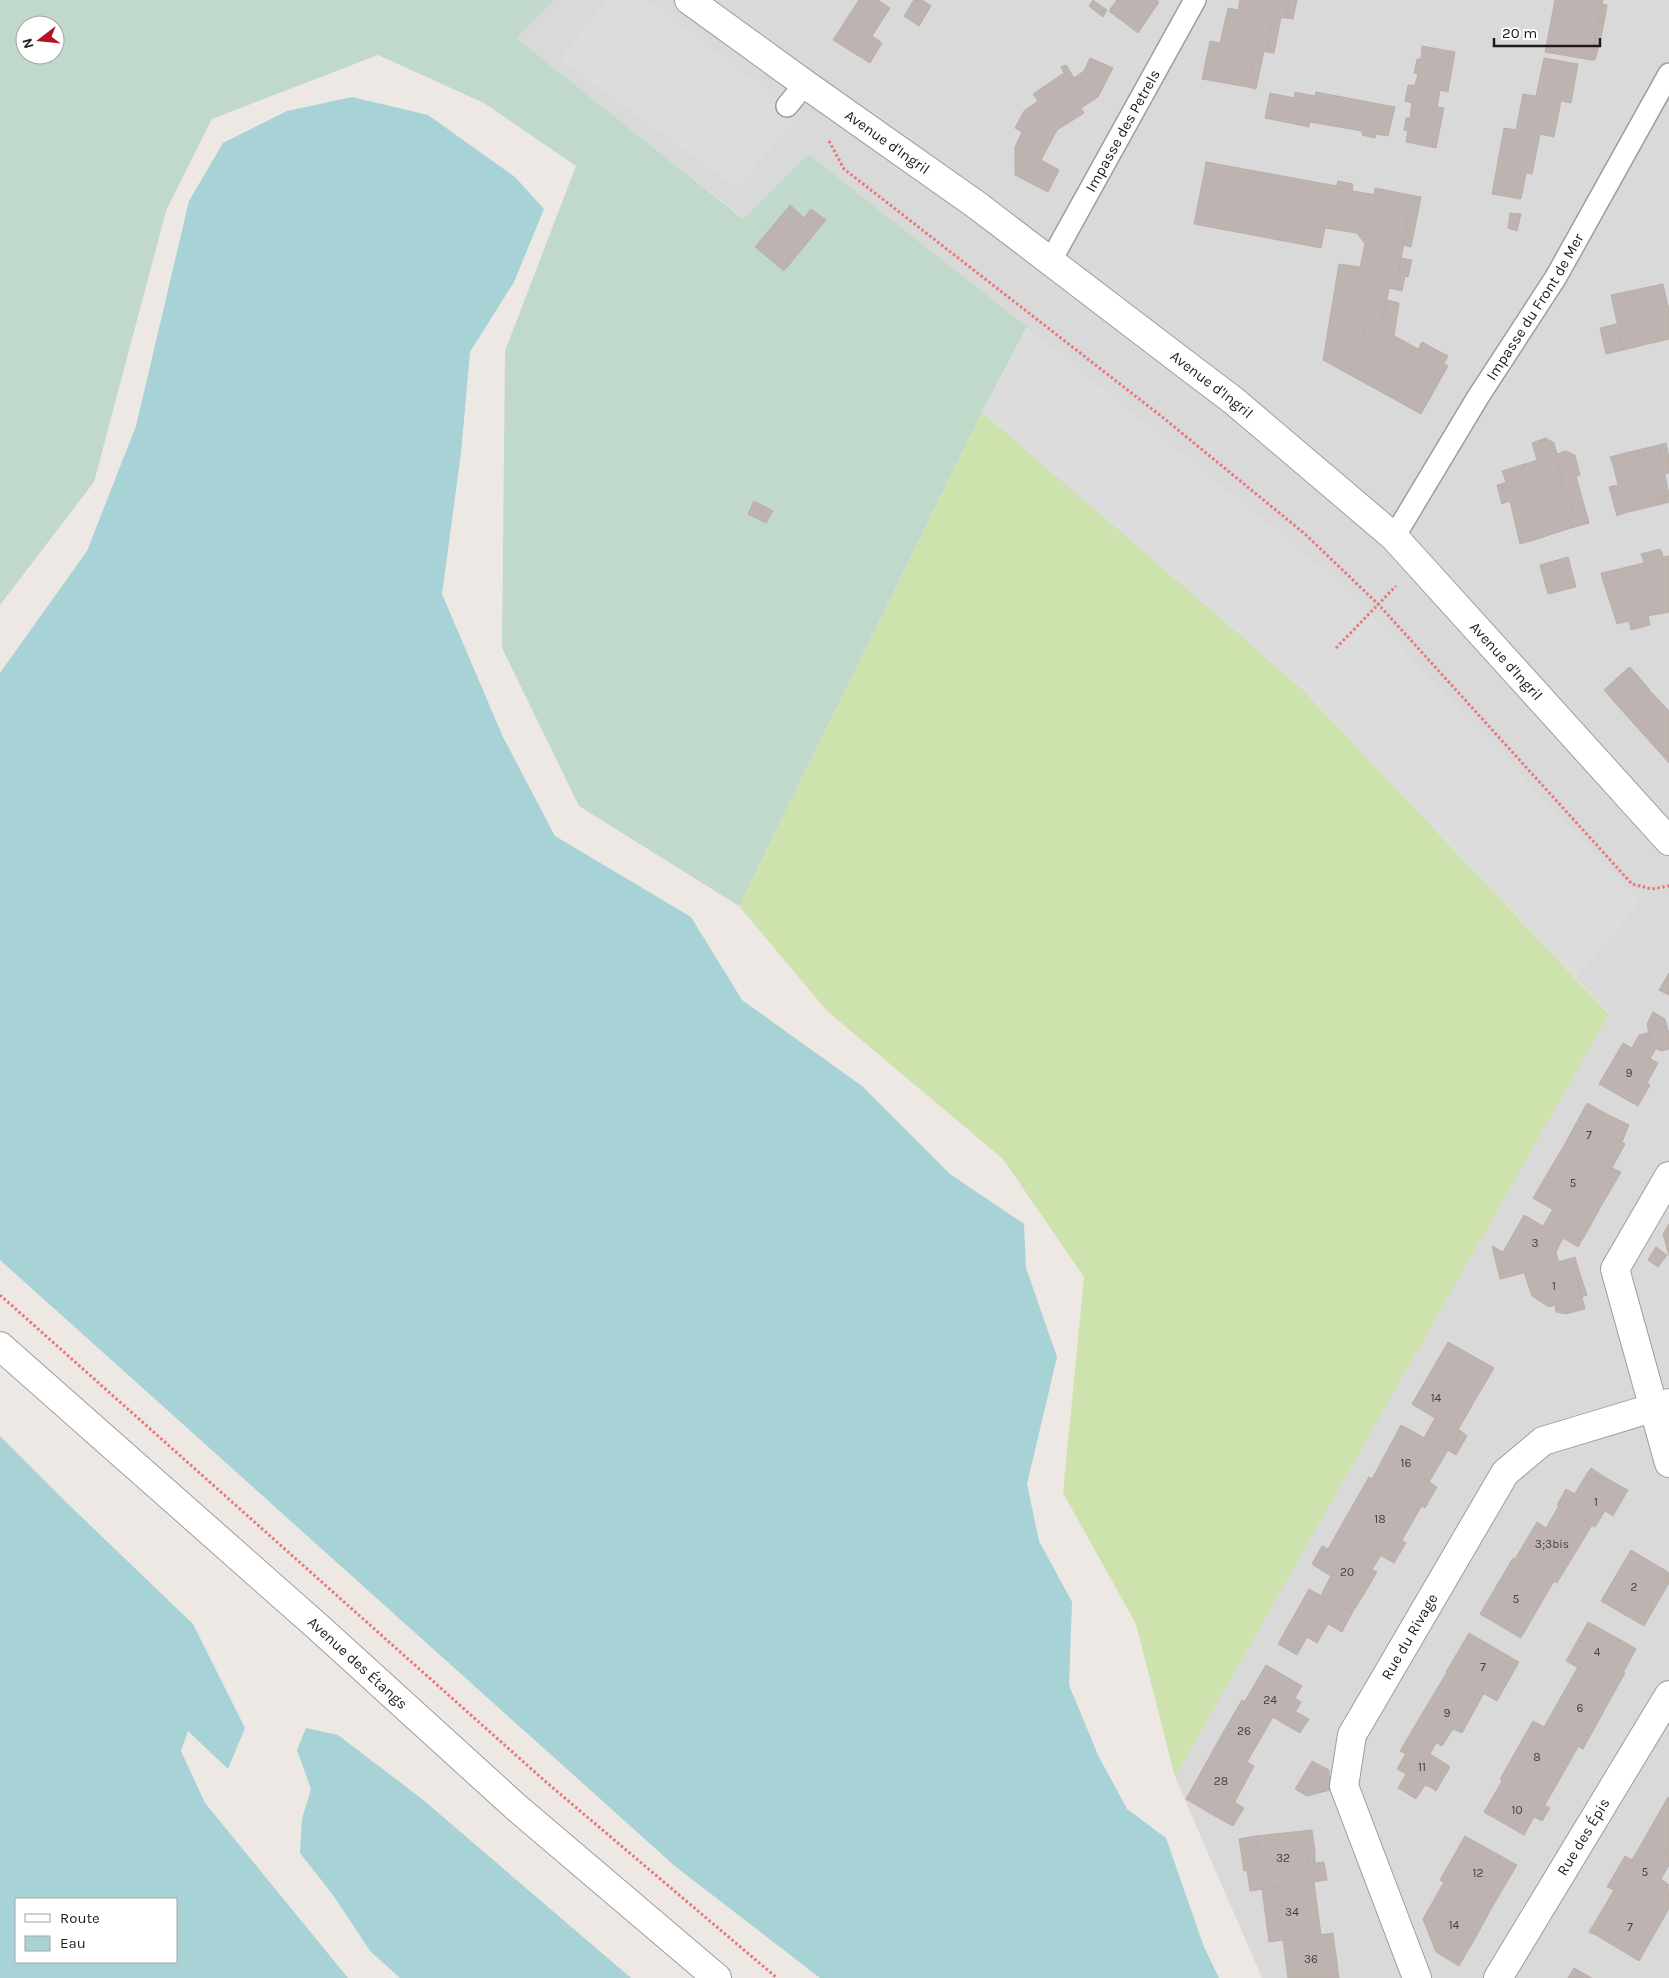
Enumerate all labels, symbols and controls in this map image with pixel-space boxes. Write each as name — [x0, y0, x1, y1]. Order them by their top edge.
north arrow — [15, 15, 65, 65]
scale bar — [1494, 15, 1600, 47]
text: 20 m — [1502, 24, 1537, 42]
text: N — [18, 36, 38, 51]
street label: Impasse des Petrels — [1082, 66, 1164, 195]
street label: Avenue d'Ingril — [841, 106, 933, 178]
street label: Impasse du Front de Mer — [1482, 230, 1588, 384]
street label: Avenue d'Ingril — [1167, 347, 1257, 422]
street label: Avenue d'Ingril — [1466, 618, 1546, 704]
house number: 9 — [1626, 1066, 1633, 1080]
house number: 7 — [1586, 1128, 1592, 1142]
house number: 5 — [1570, 1176, 1577, 1190]
house number: 3 — [1531, 1236, 1539, 1250]
house number: 1 — [1552, 1279, 1556, 1293]
house number: 14 — [1431, 1391, 1442, 1405]
house number: 16 — [1401, 1456, 1412, 1470]
house number: 1 — [1594, 1495, 1598, 1509]
house number: 18 — [1374, 1512, 1386, 1526]
house number: 3;3bis — [1535, 1537, 1569, 1551]
house number: 20 — [1340, 1565, 1354, 1579]
house number: 2 — [1631, 1580, 1638, 1594]
street label: Rue du Rivage — [1377, 1590, 1442, 1683]
house number: 5 — [1513, 1592, 1520, 1606]
street label: Avenue des Étangs — [304, 1613, 411, 1713]
house number: 4 — [1594, 1645, 1601, 1659]
house number: 7 — [1480, 1660, 1486, 1674]
house number: 24 — [1263, 1693, 1277, 1707]
house number: 6 — [1577, 1701, 1584, 1715]
house number: 9 — [1444, 1706, 1451, 1720]
house number: 26 — [1237, 1724, 1251, 1738]
house number: 8 — [1533, 1750, 1541, 1764]
house number: 11 — [1418, 1760, 1426, 1774]
house number: 28 — [1214, 1774, 1228, 1788]
street label: Rue des Épis — [1553, 1795, 1614, 1879]
house number: 10 — [1511, 1803, 1523, 1817]
house number: 32 — [1276, 1851, 1290, 1865]
house number: 5 — [1642, 1865, 1649, 1879]
house number: 12 — [1473, 1866, 1484, 1880]
legend — [15, 1898, 178, 1963]
house number: 34 — [1285, 1905, 1299, 1919]
text: Route — [60, 1909, 100, 1927]
house number: 14 — [1449, 1918, 1460, 1932]
house number: 7 — [1627, 1920, 1633, 1934]
text: Eau — [60, 1934, 86, 1952]
house number: 36 — [1304, 1952, 1318, 1966]

